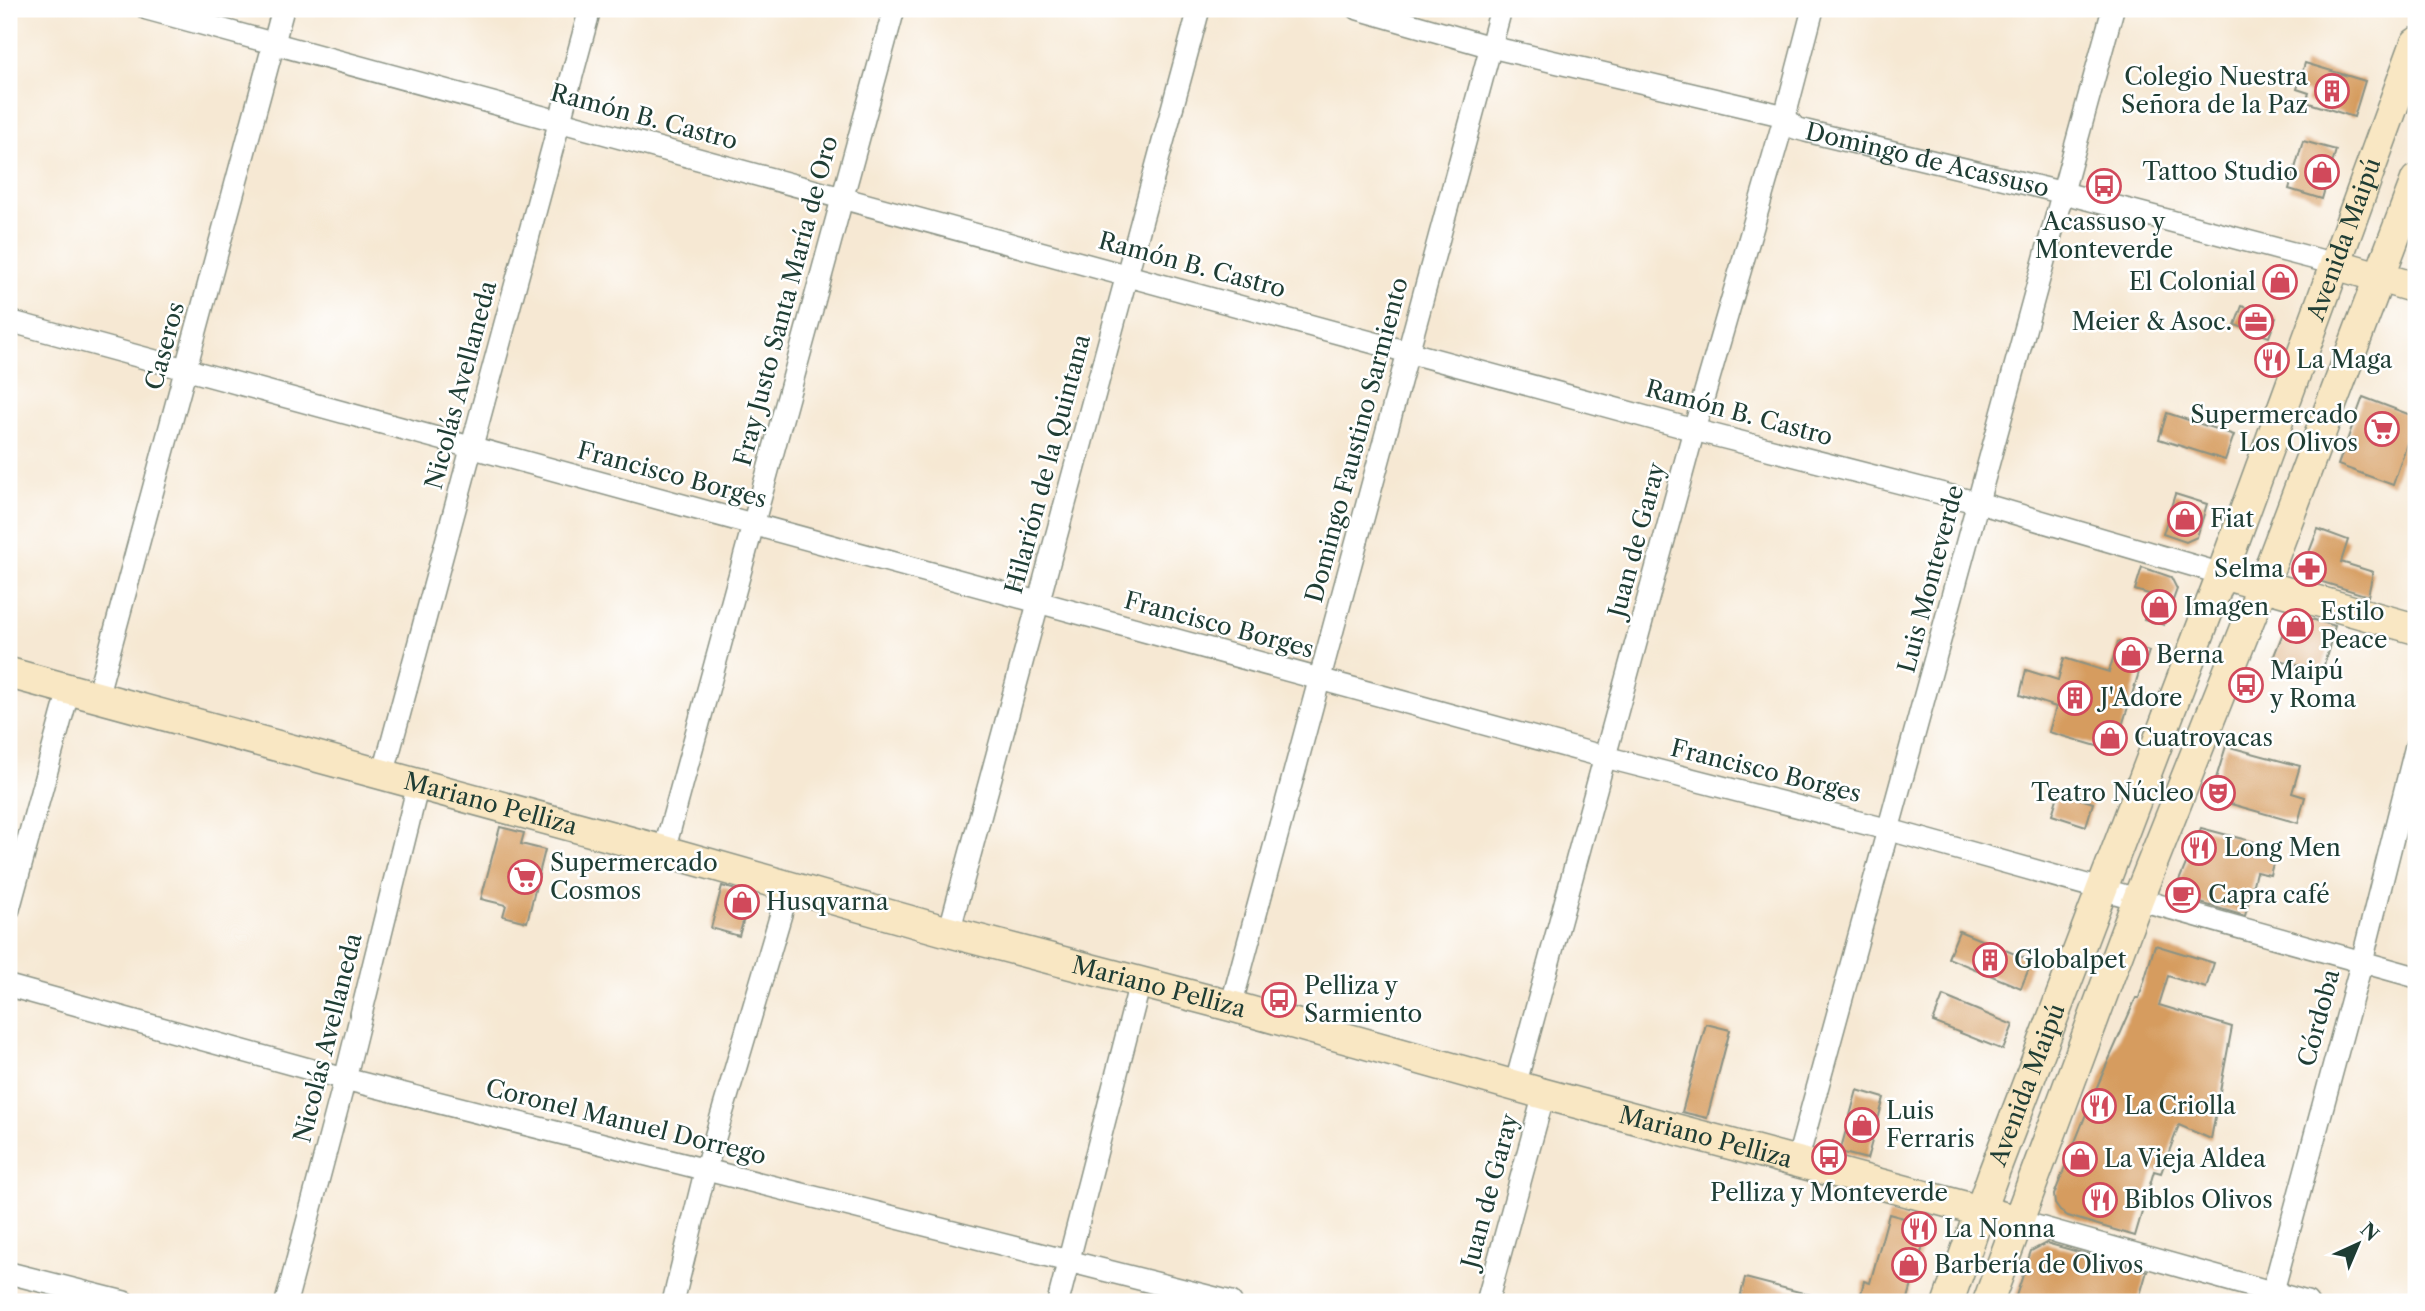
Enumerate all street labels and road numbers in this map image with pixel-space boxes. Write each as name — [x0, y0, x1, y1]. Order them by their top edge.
street label: Ramón B. Castro — [547, 78, 741, 155]
street label: Domingo de Acassuso — [1803, 116, 2052, 203]
street label: Fray Justo Santa María de Oro — [727, 133, 844, 469]
street label: Avenida Maipú — [2300, 153, 2387, 326]
street label: Ramón B. Castro — [1095, 226, 1289, 303]
street label: Domingo Faustino Sarmiento — [1299, 274, 1414, 606]
street label: Nicolás Avellaneda — [419, 277, 502, 492]
street label: Caseros — [139, 299, 190, 393]
street label: Hilarión de la Quintana — [999, 331, 1096, 597]
street label: Ramón B. Castro — [1642, 374, 1836, 451]
street label: Francisco Borges — [574, 435, 770, 514]
street label: Juan de Garay — [1601, 459, 1671, 624]
street label: Luis Monteverde — [1892, 482, 1970, 676]
street label: Francisco Borges — [1121, 585, 1317, 664]
street label: Francisco Borges — [1668, 733, 1864, 808]
street label: Mariano Pelliza — [401, 766, 581, 841]
street label: Nicolás Avellaneda — [287, 930, 368, 1146]
street label: Mariano Pelliza — [1069, 950, 1249, 1024]
street label: Córdoba — [2292, 966, 2345, 1070]
street label: Avenida Maipú — [1982, 999, 2071, 1171]
street label: Coronel Manuel Dorrego — [483, 1073, 769, 1170]
street label: Mariano Pelliza — [1616, 1100, 1796, 1174]
street label: Juan de Garay — [1454, 1110, 1524, 1275]

